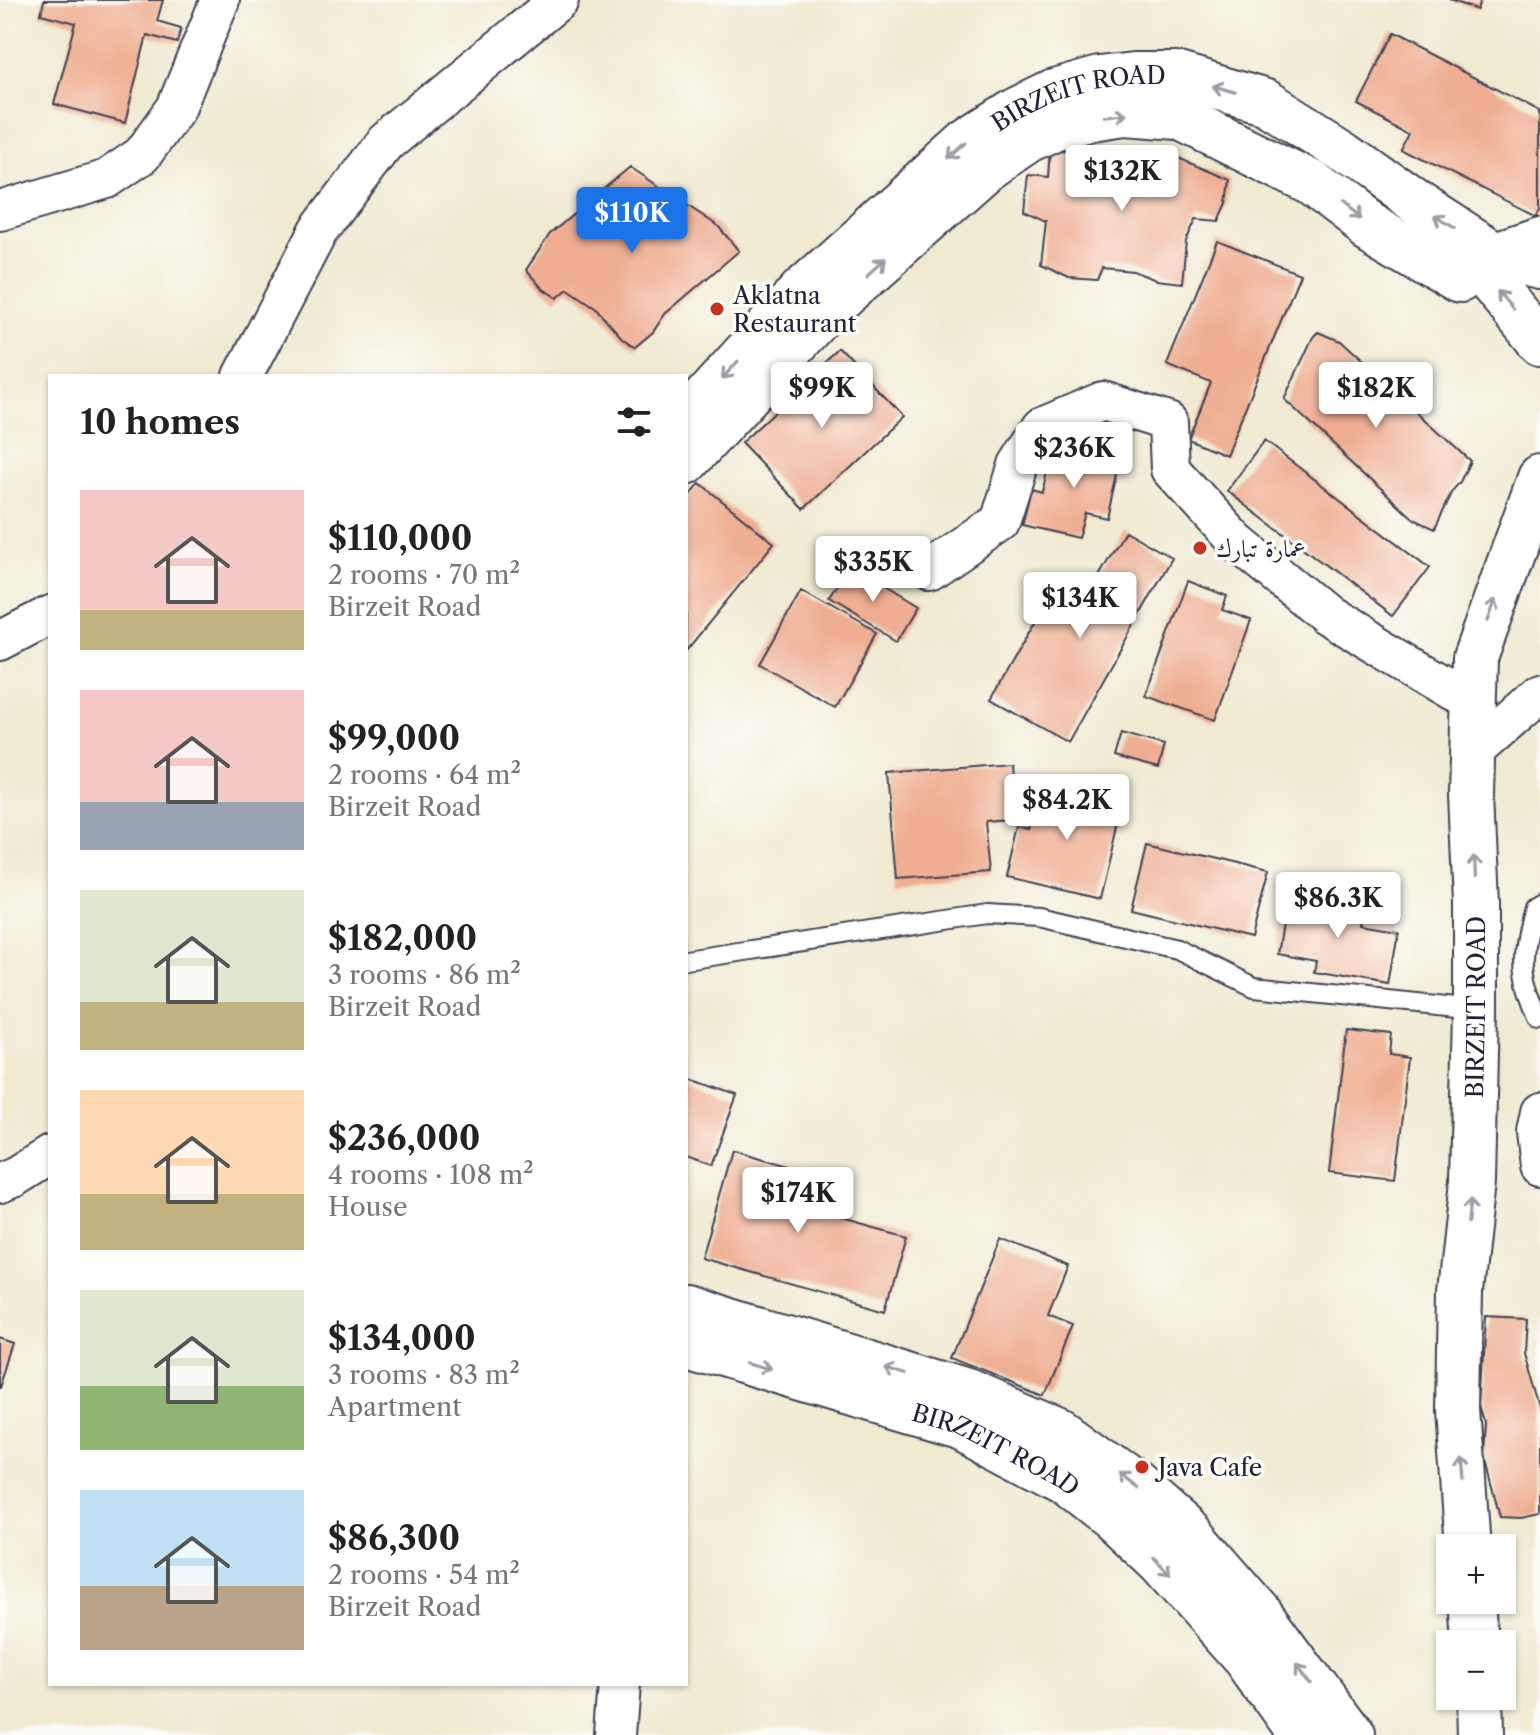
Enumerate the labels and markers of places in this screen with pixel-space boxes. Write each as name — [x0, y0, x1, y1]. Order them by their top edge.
pin: $132K — [1066, 145, 1178, 213]
pin: $110K — [576, 187, 688, 255]
place label: Aklatna Restaurant — [732, 281, 857, 338]
marker: Aklatna Restaurant — [708, 300, 726, 318]
pin: $99K — [775, 362, 869, 430]
pin: $182K — [1320, 362, 1432, 430]
pin: $236K — [1018, 422, 1130, 490]
place label: عمارة تبارك — [1216, 534, 1306, 563]
pin: $335K — [817, 536, 929, 604]
marker: عمارة تبارك — [1191, 539, 1209, 557]
pin: $134K — [1024, 572, 1136, 640]
pin: $84.2K — [1002, 774, 1132, 842]
pin: $86.3K — [1273, 872, 1403, 940]
pin: $174K — [742, 1167, 854, 1235]
place label: Java Cafe — [1154, 1453, 1262, 1482]
marker: Java Cafe — [1133, 1458, 1151, 1476]

